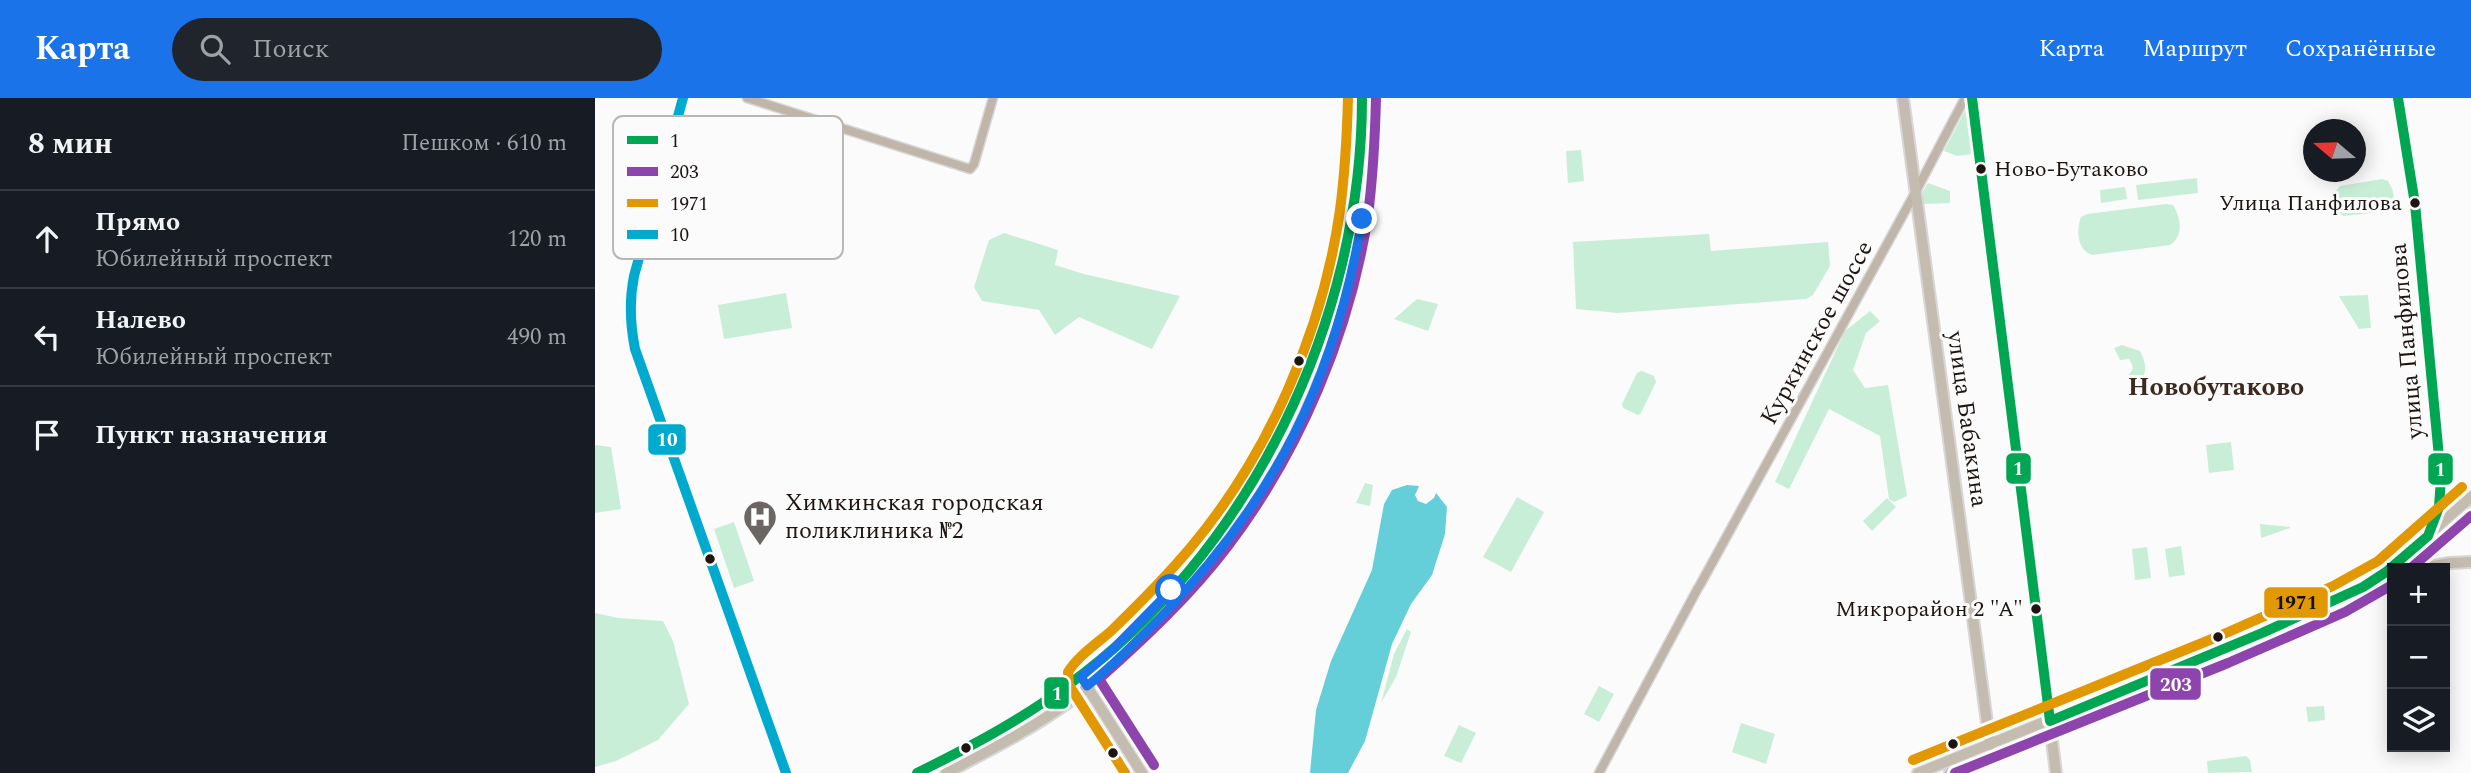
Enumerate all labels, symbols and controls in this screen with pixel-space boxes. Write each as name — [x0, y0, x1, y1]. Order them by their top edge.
search box — [172, 18, 662, 81]
text: Карта — [35, 24, 130, 74]
text: Поиск — [252, 29, 329, 69]
icon: search — [196, 30, 234, 68]
text: Карта — [2039, 31, 2104, 67]
text: Маршрут — [2142, 31, 2247, 67]
text: Сохранённые — [2285, 31, 2436, 67]
legend — [613, 116, 843, 259]
north arrow — [2303, 119, 2366, 182]
text: 8 мин — [28, 121, 113, 167]
text: Пешком · 610 m — [401, 126, 567, 161]
text: 1 — [670, 127, 680, 156]
place label: Ново-Бутаково — [1994, 153, 2149, 186]
text: 203 — [670, 158, 699, 187]
marker: Ново-Бутаково — [1974, 162, 1988, 176]
place label: Улица Панфилова — [2219, 187, 2402, 220]
text: 1971 — [670, 190, 708, 219]
marker: Улица Панфилова — [2408, 196, 2422, 210]
text: Прямо — [95, 202, 180, 242]
route end — [1346, 203, 1377, 234]
icon: ahead — [28, 220, 66, 258]
text: 10 — [670, 221, 689, 250]
text: 120 m — [507, 222, 567, 257]
street label: Куркинское шоссе — [1751, 234, 1883, 432]
street label: улица Панфилова — [2380, 241, 2434, 441]
text: Юбилейный проспект — [95, 242, 332, 277]
text: Налево — [95, 300, 186, 340]
icon: left — [28, 318, 66, 356]
text: 490 m — [507, 320, 567, 355]
street label: улица Бабакина — [1937, 328, 1997, 510]
text: Юбилейный проспект — [95, 340, 332, 375]
unlabelled marker — [1292, 354, 1306, 368]
district label: Новобутаково — [2128, 367, 2304, 407]
text: Пункт назначения — [95, 415, 328, 455]
icon: arrive — [28, 416, 66, 454]
line badge: 10 — [647, 423, 687, 456]
text: 10 — [656, 426, 678, 455]
line badge: 1 — [2005, 452, 2032, 485]
line badge: 1 — [2427, 452, 2454, 486]
text: 1 — [2013, 455, 2023, 484]
text: 1 — [2435, 456, 2445, 485]
place label: Химкинская городская поликлиника №2 — [785, 485, 1044, 549]
hospital icon: Химкинская городская поликлиника №2 — [741, 498, 779, 547]
unlabelled marker — [703, 552, 717, 566]
map controls — [2387, 563, 2450, 752]
button: + — [2387, 563, 2450, 626]
route start — [1155, 574, 1186, 605]
line badge: 1971 — [2263, 586, 2329, 619]
text: 1971 — [2275, 589, 2317, 618]
place label: Микрорайон 2 "А" — [1835, 593, 2023, 626]
marker: Микрорайон 2 "А" — [2029, 602, 2043, 616]
button: − — [2387, 626, 2450, 689]
unlabelled marker — [2211, 630, 2225, 644]
line badge: 203 — [2149, 667, 2202, 701]
text: 203 — [2160, 671, 2192, 700]
line badge: 1 — [1043, 676, 1070, 710]
text: 1 — [1052, 680, 1062, 709]
button: layers — [2387, 689, 2450, 752]
unlabelled marker — [1946, 737, 1960, 751]
unlabelled marker — [959, 741, 973, 755]
unlabelled marker — [1106, 746, 1120, 760]

